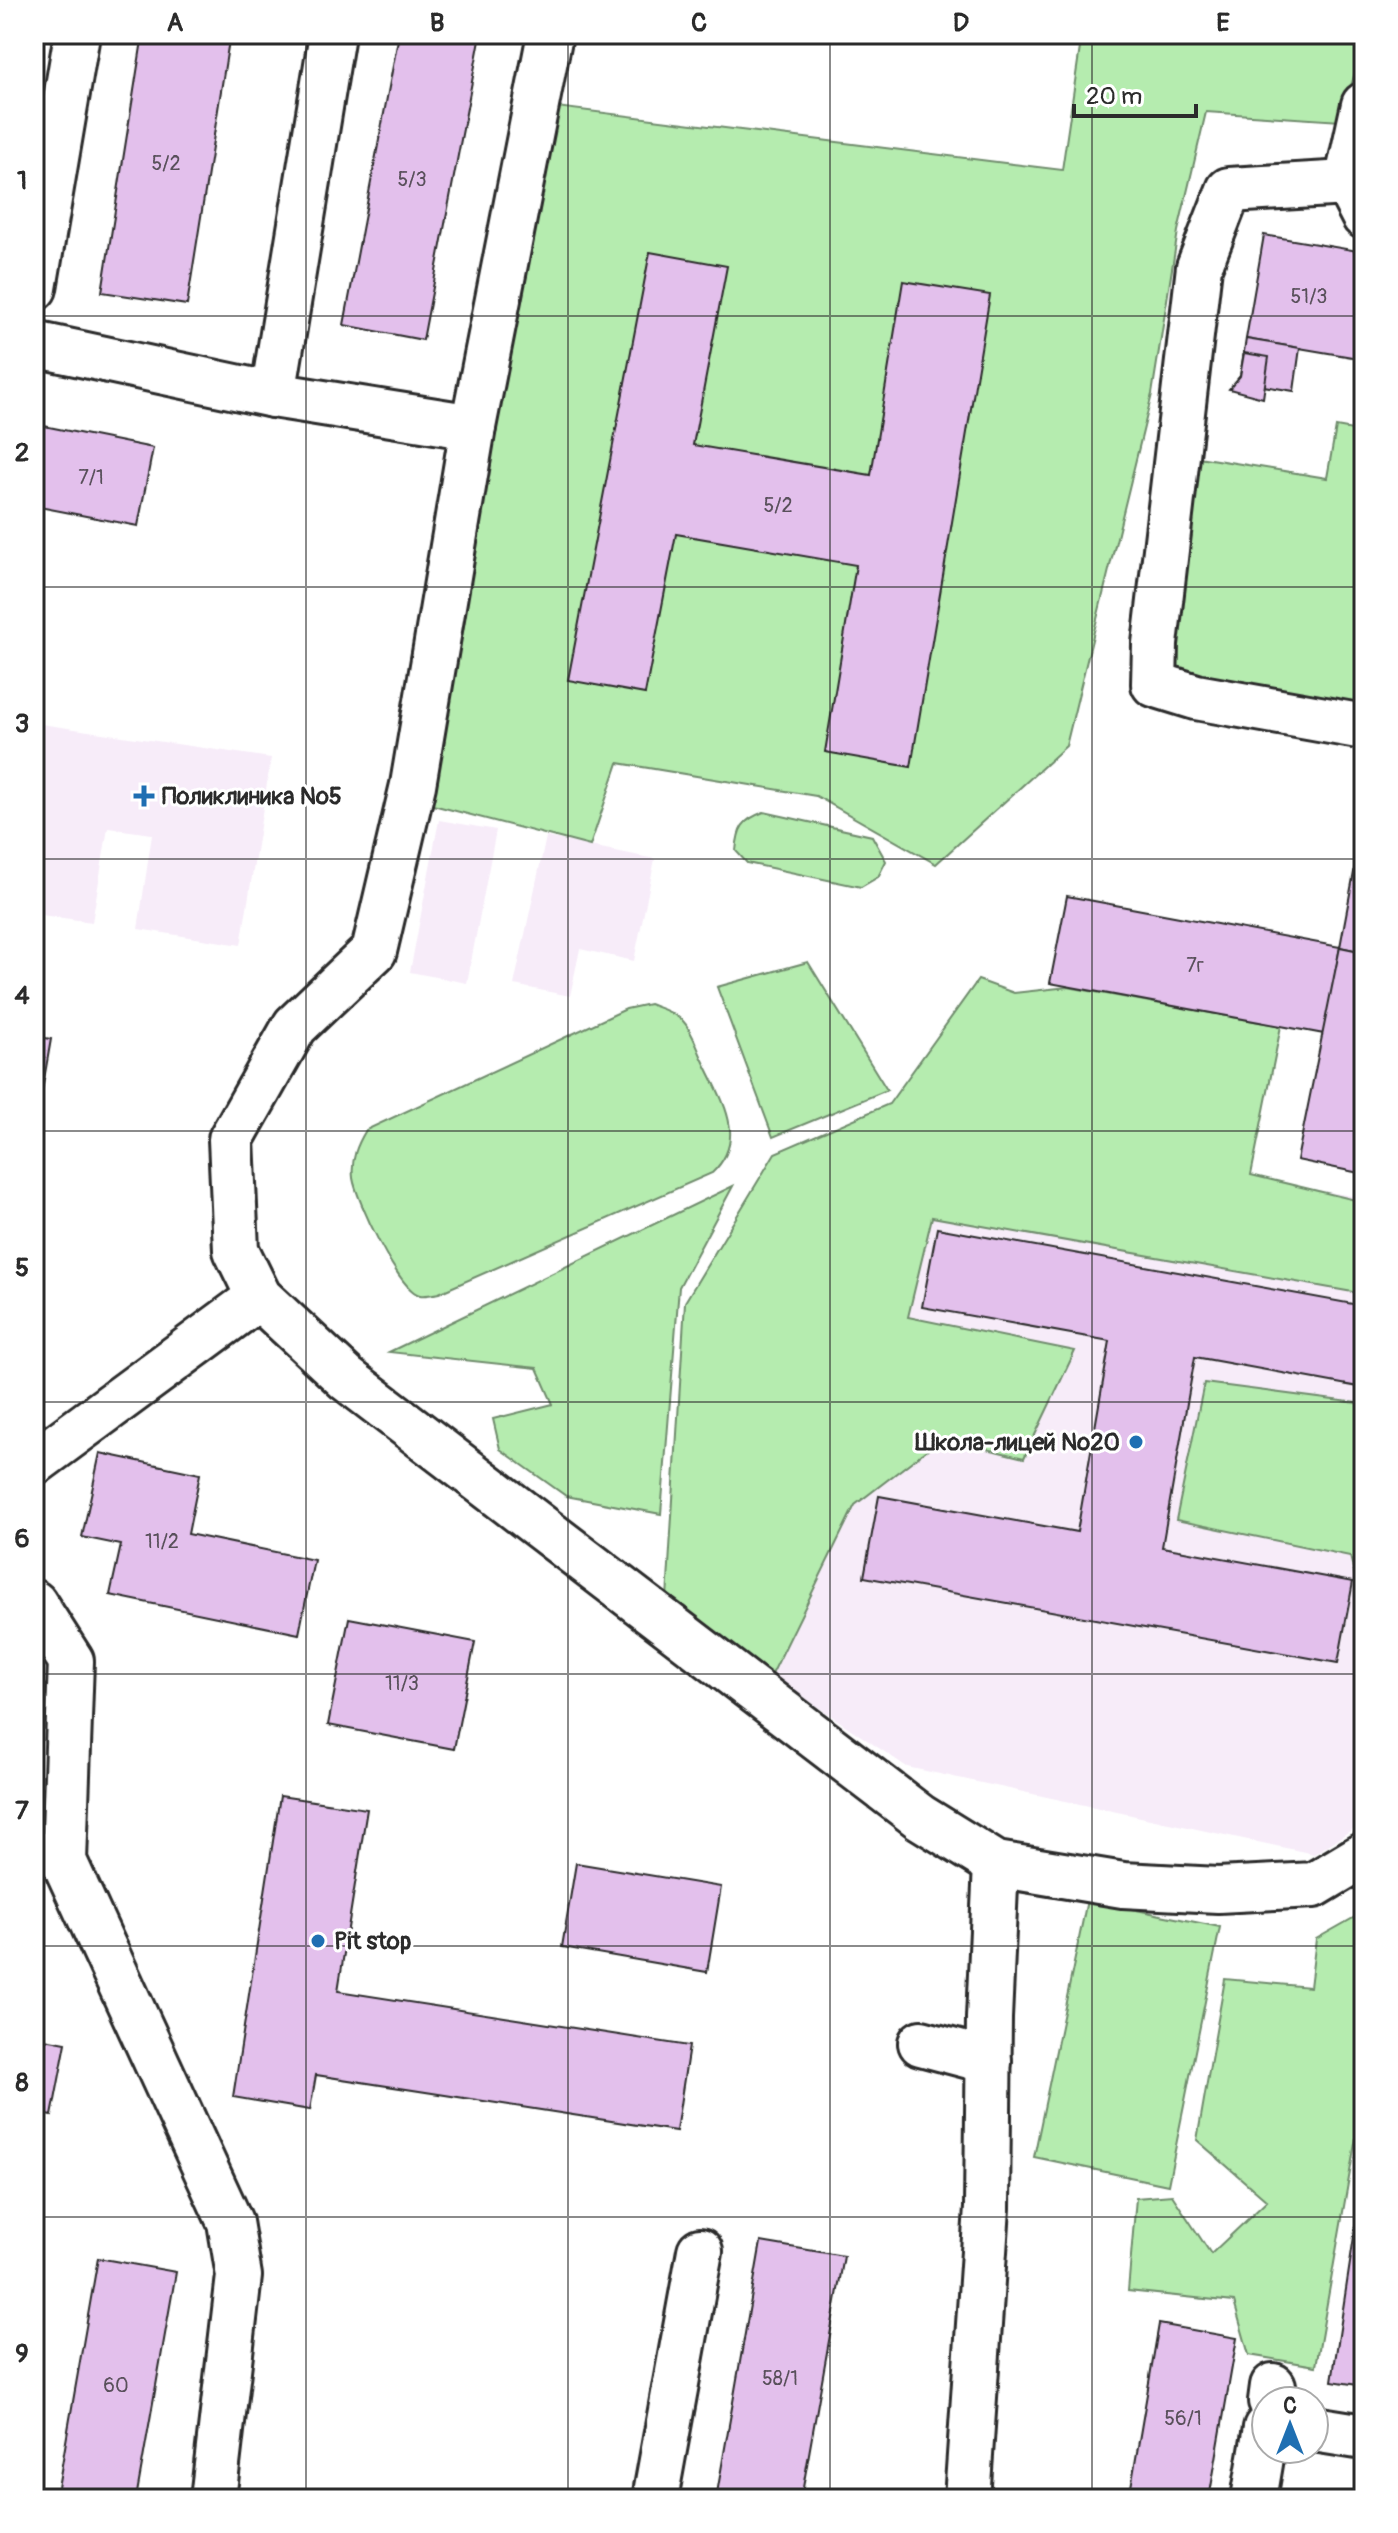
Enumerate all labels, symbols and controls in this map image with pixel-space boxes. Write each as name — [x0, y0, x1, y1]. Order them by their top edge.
text: A — [167, 7, 184, 39]
text: B — [430, 7, 444, 39]
text: C — [691, 7, 707, 39]
text: D — [953, 7, 969, 39]
text: E — [1216, 7, 1230, 39]
scale bar — [1074, 68, 1196, 118]
text: 20 m — [1086, 82, 1142, 111]
house number: 5/2 — [151, 151, 181, 176]
text: 1 — [17, 165, 27, 197]
house number: 5/3 — [397, 167, 427, 192]
house number: 51/3 — [1291, 284, 1328, 309]
text: 2 — [15, 437, 29, 469]
house number: 7/1 — [78, 465, 104, 490]
house number: 5/2 — [763, 493, 793, 518]
text: 3 — [15, 708, 29, 740]
place label: Поликлиника №5 — [162, 782, 342, 811]
marker: Поликлиника №5 — [133, 785, 155, 807]
house number: 7г — [1186, 953, 1204, 978]
text: 4 — [14, 980, 30, 1012]
text: 5 — [15, 1252, 29, 1284]
place label: Школа-лицей №20 — [914, 1428, 1120, 1457]
marker: Школа-лицей №20 — [1127, 1433, 1145, 1451]
text: 6 — [14, 1523, 30, 1555]
house number: 11/2 — [145, 1529, 179, 1554]
house number: 11/3 — [385, 1671, 419, 1696]
text: 7 — [15, 1795, 29, 1827]
place label: Pit stop — [334, 1927, 411, 1956]
marker: Pit stop — [309, 1932, 327, 1950]
text: 8 — [15, 2067, 29, 2099]
text: 9 — [15, 2338, 29, 2370]
house number: 58/1 — [762, 2366, 798, 2391]
house number: 60 — [103, 2373, 129, 2398]
north arrow — [1250, 2385, 1330, 2465]
text: С — [1283, 2392, 1297, 2420]
house number: 56/1 — [1164, 2406, 1202, 2431]

